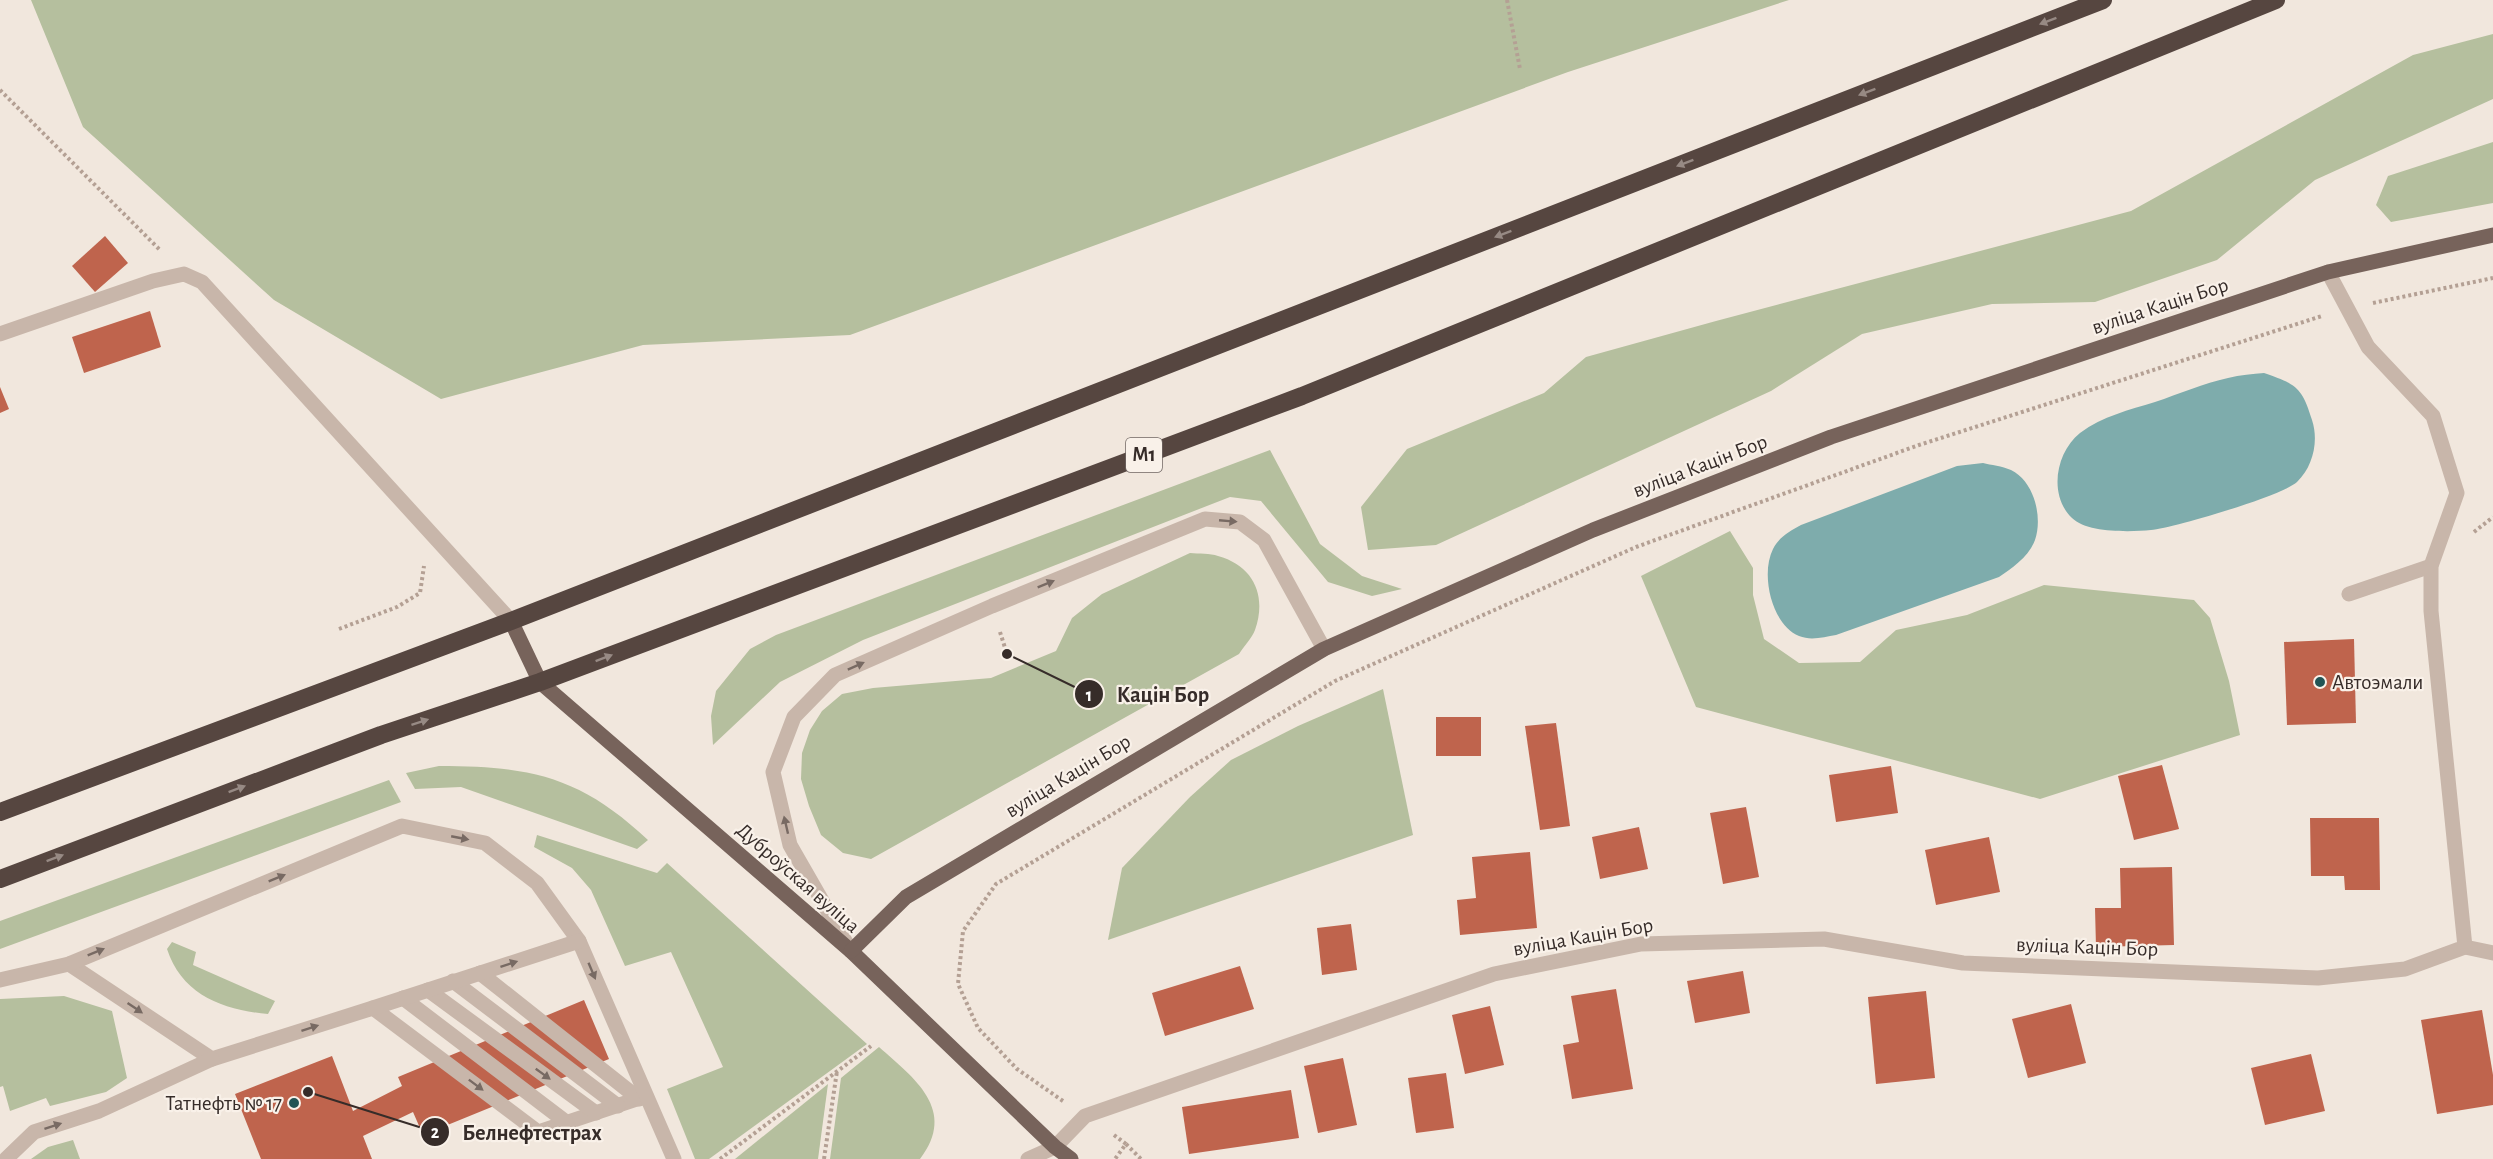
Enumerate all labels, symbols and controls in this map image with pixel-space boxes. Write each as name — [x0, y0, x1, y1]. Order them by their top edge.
one-way arrow — [2039, 16, 2057, 26]
one-way arrow — [1858, 88, 1876, 97]
one-way arrow — [1676, 159, 1694, 168]
one-way arrow — [1494, 229, 1512, 239]
street label: вуліца Кацін Бор — [2089, 274, 2231, 338]
street label: вуліца Кацін Бор — [1630, 431, 1770, 501]
road number: М1 — [1126, 438, 1162, 472]
one-way arrow — [1219, 516, 1238, 526]
one-way arrow — [1038, 579, 1056, 589]
one-way arrow — [596, 653, 614, 663]
one-way arrow — [847, 661, 865, 671]
place label: Автоэмали — [2332, 672, 2423, 693]
callout: Кацін Бор — [1074, 674, 1221, 714]
marker: Автоэмали — [2313, 675, 2327, 689]
text: Кацін Бор — [1117, 684, 1209, 706]
text: 1 — [1086, 687, 1092, 705]
one-way arrow — [411, 716, 429, 726]
street label: вуліца Кацін Бор — [1002, 730, 1134, 822]
one-way arrow — [228, 784, 246, 793]
one-way arrow — [780, 816, 790, 834]
street label: Дуброўская вуліца — [732, 819, 864, 937]
one-way arrow — [451, 834, 470, 843]
one-way arrow — [46, 853, 64, 862]
one-way arrow — [268, 873, 286, 883]
street label: вуліца Кацін Бор — [1511, 914, 1655, 960]
street label: вуліца Кацін Бор — [2016, 934, 2158, 960]
one-way arrow — [88, 947, 106, 957]
one-way arrow — [500, 958, 518, 968]
one-way arrow — [587, 962, 597, 980]
one-way arrow — [127, 1002, 143, 1013]
one-way arrow — [301, 1023, 319, 1032]
one-way arrow — [535, 1068, 551, 1080]
one-way arrow — [468, 1078, 483, 1090]
place label: Татнефть № 17 — [166, 1093, 282, 1114]
marker: Татнефть № 17 — [287, 1096, 301, 1110]
callout: Белнефтестрах — [420, 1112, 614, 1152]
one-way arrow — [44, 1121, 62, 1130]
text: Белнефтестрах — [462, 1122, 602, 1144]
text: 2 — [431, 1124, 440, 1142]

